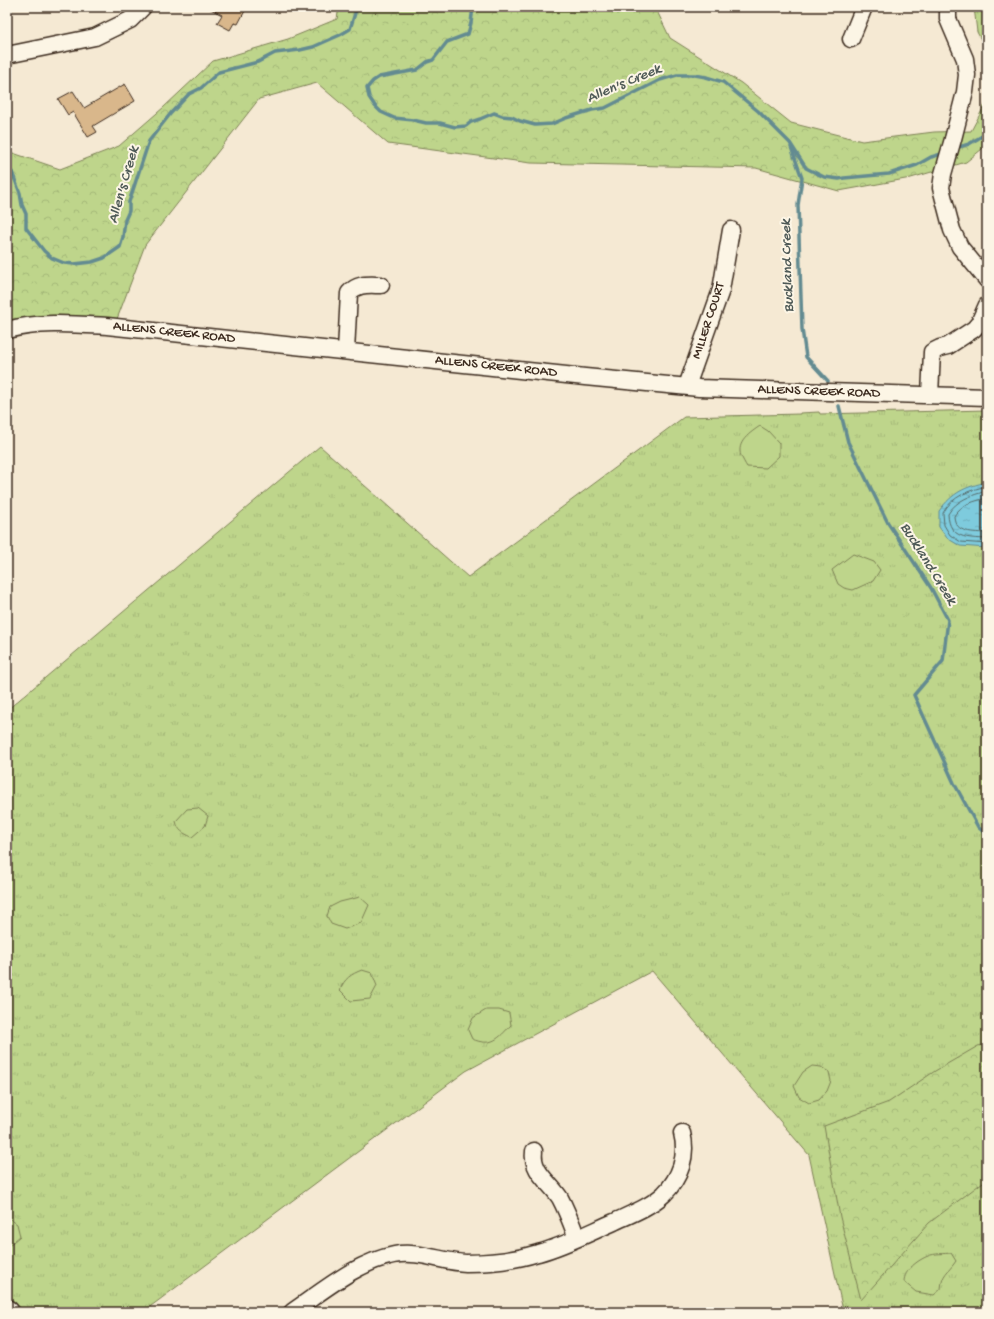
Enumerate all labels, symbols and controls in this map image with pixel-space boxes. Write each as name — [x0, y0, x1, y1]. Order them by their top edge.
water label: Allen's Creek — [584, 60, 665, 108]
water label: Allen's Creek — [104, 143, 144, 225]
water label: Buckland Creek — [777, 218, 799, 313]
street label: MILLER COURT — [689, 280, 730, 361]
street label: ALLENS CREEK ROAD — [112, 318, 237, 348]
street label: ALLENS CREEK ROAD — [434, 352, 559, 382]
street label: ALLENS CREEK ROAD — [757, 381, 881, 403]
water label: Buckland Creek — [896, 520, 961, 609]

